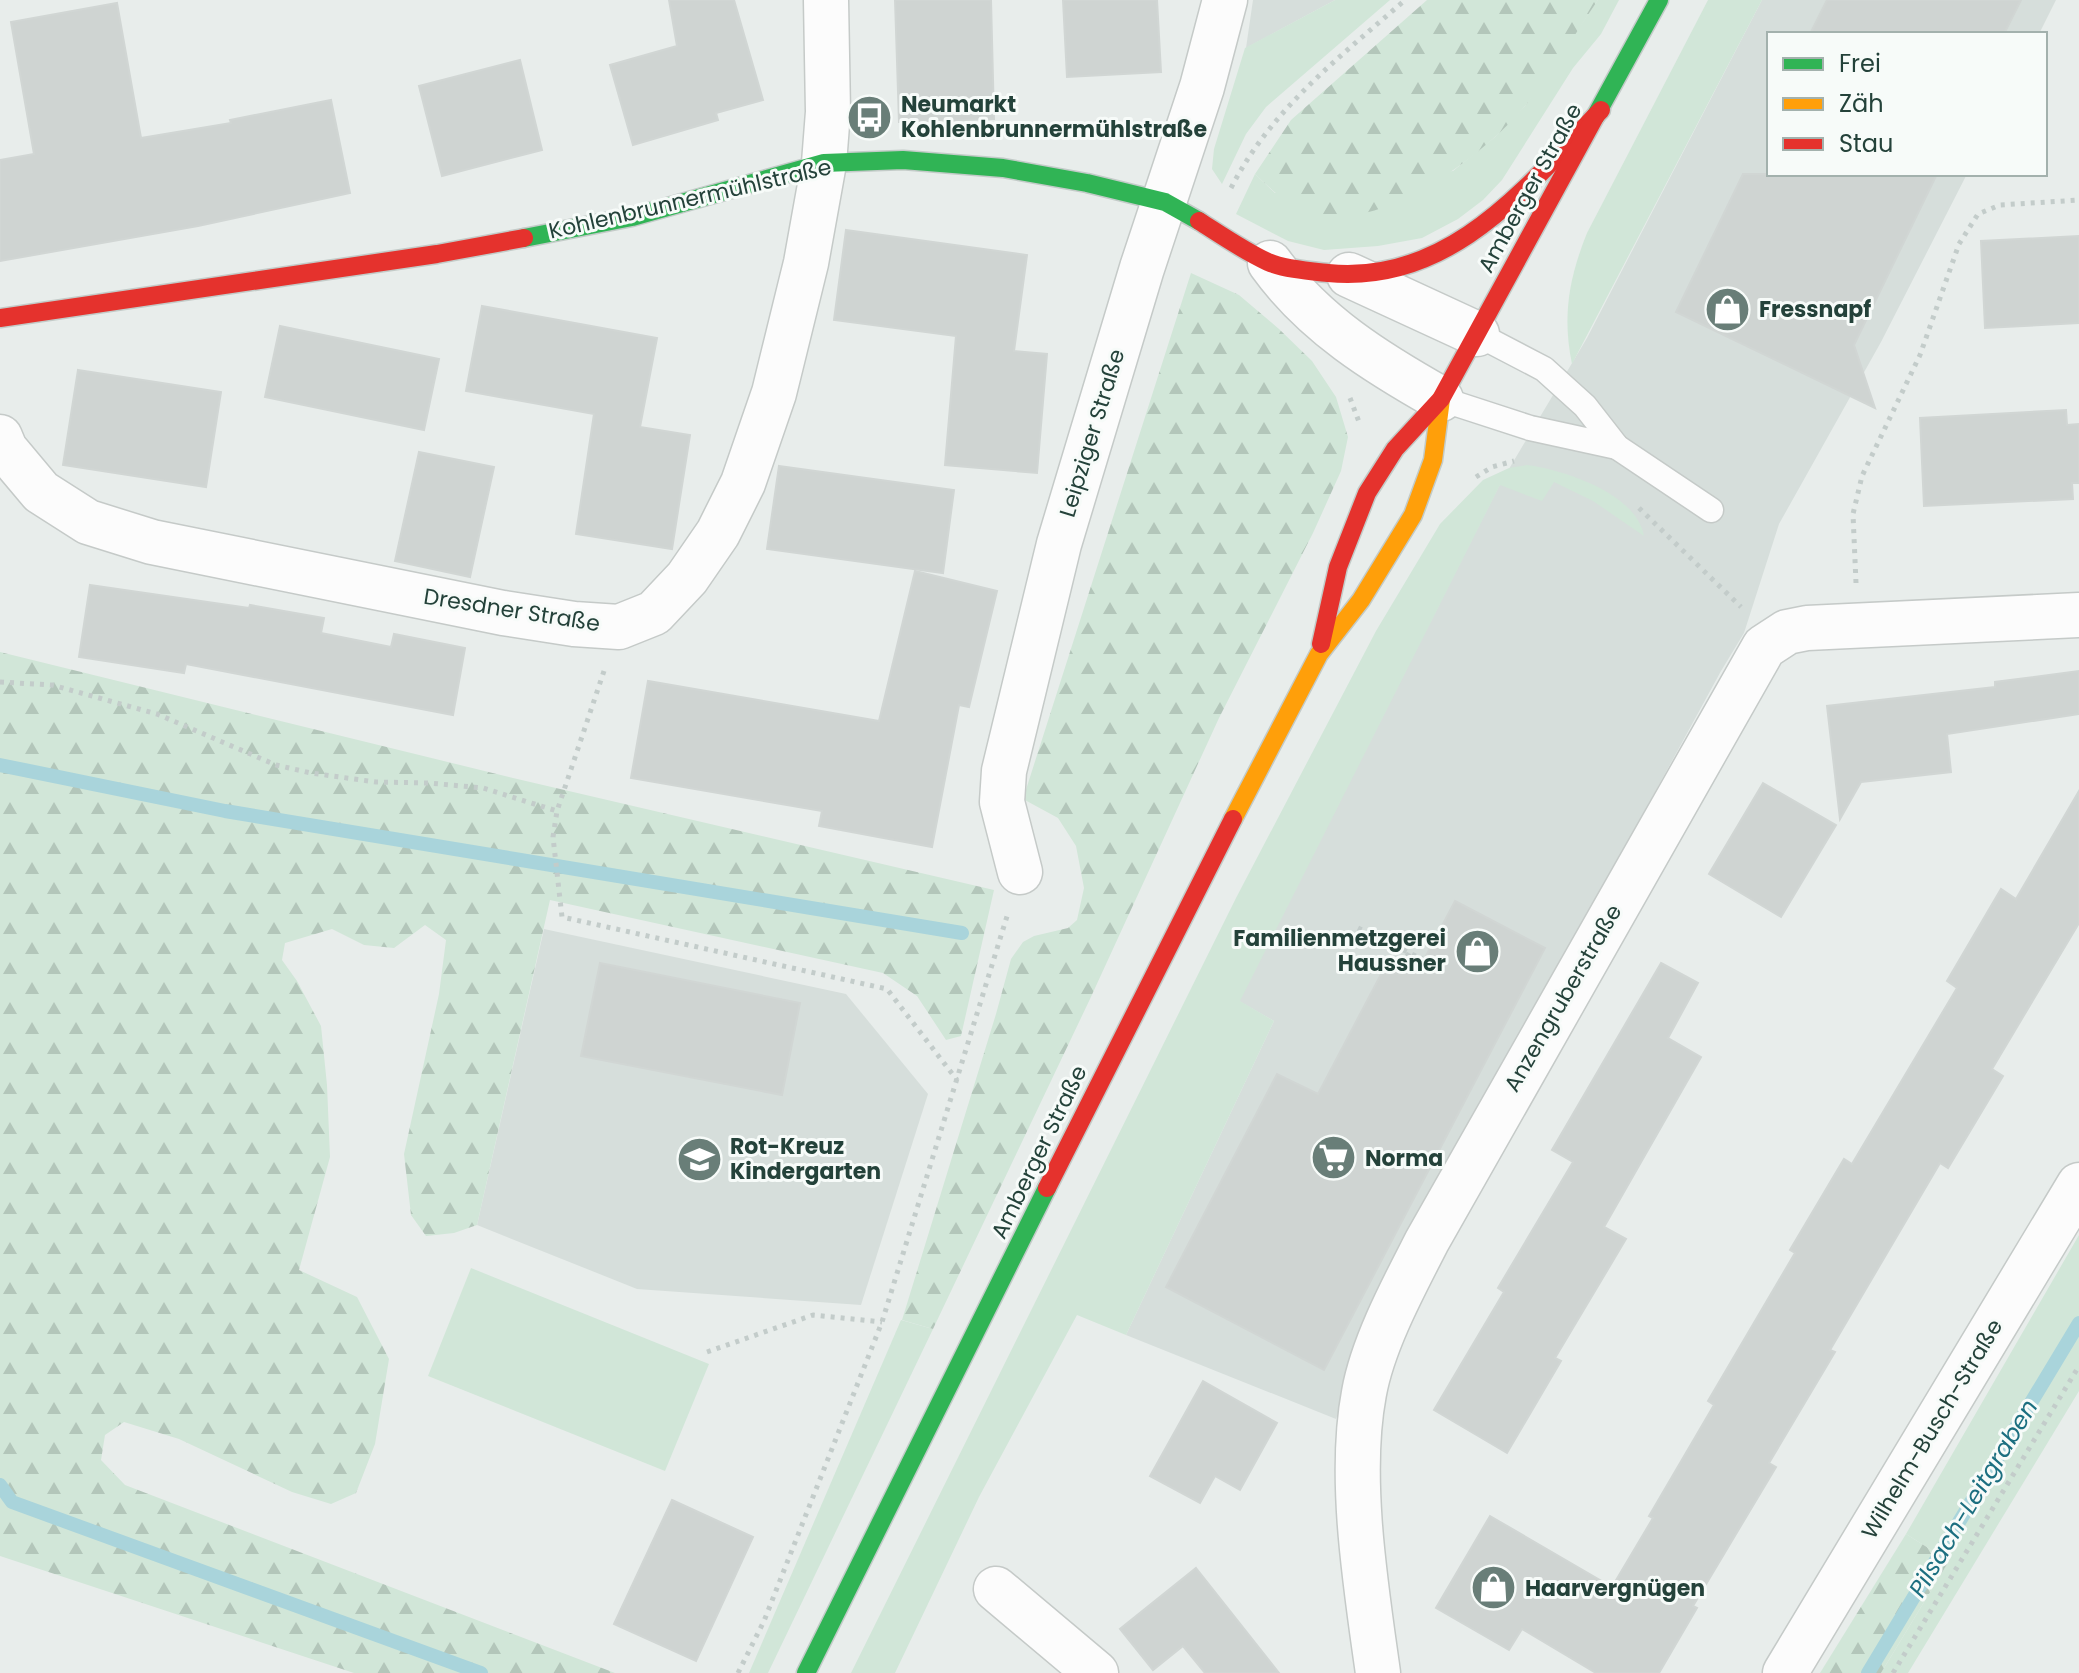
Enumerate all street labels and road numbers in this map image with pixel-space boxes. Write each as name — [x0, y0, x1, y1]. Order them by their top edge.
street label: Amberger Straße — [1471, 98, 1589, 278]
street label: Kohlenbrunnermühlstraße — [546, 151, 834, 247]
street label: Leipziger Straße — [1052, 345, 1132, 521]
street label: Dresdner Straße — [422, 581, 602, 639]
street label: Anzengruberstraße — [1497, 899, 1629, 1097]
street label: Amberger Straße — [984, 1060, 1094, 1244]
street label: Wilhelm-Busch-Straße — [1854, 1313, 2010, 1545]

